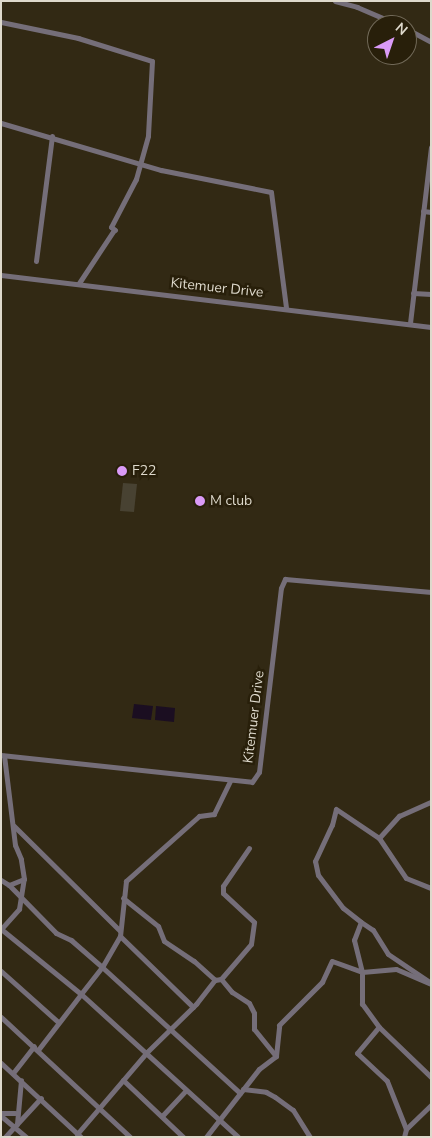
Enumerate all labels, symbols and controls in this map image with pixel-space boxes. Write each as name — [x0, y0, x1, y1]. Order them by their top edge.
north arrow — [367, 15, 417, 65]
text: N — [391, 18, 412, 40]
street label: Kitemuer Drive — [170, 275, 264, 301]
place label: F22 — [132, 463, 156, 479]
marker: F22 — [116, 465, 128, 477]
place label: M club — [210, 493, 252, 509]
marker: M club — [194, 495, 206, 507]
street label: Kitemuer Drive — [240, 670, 268, 764]

